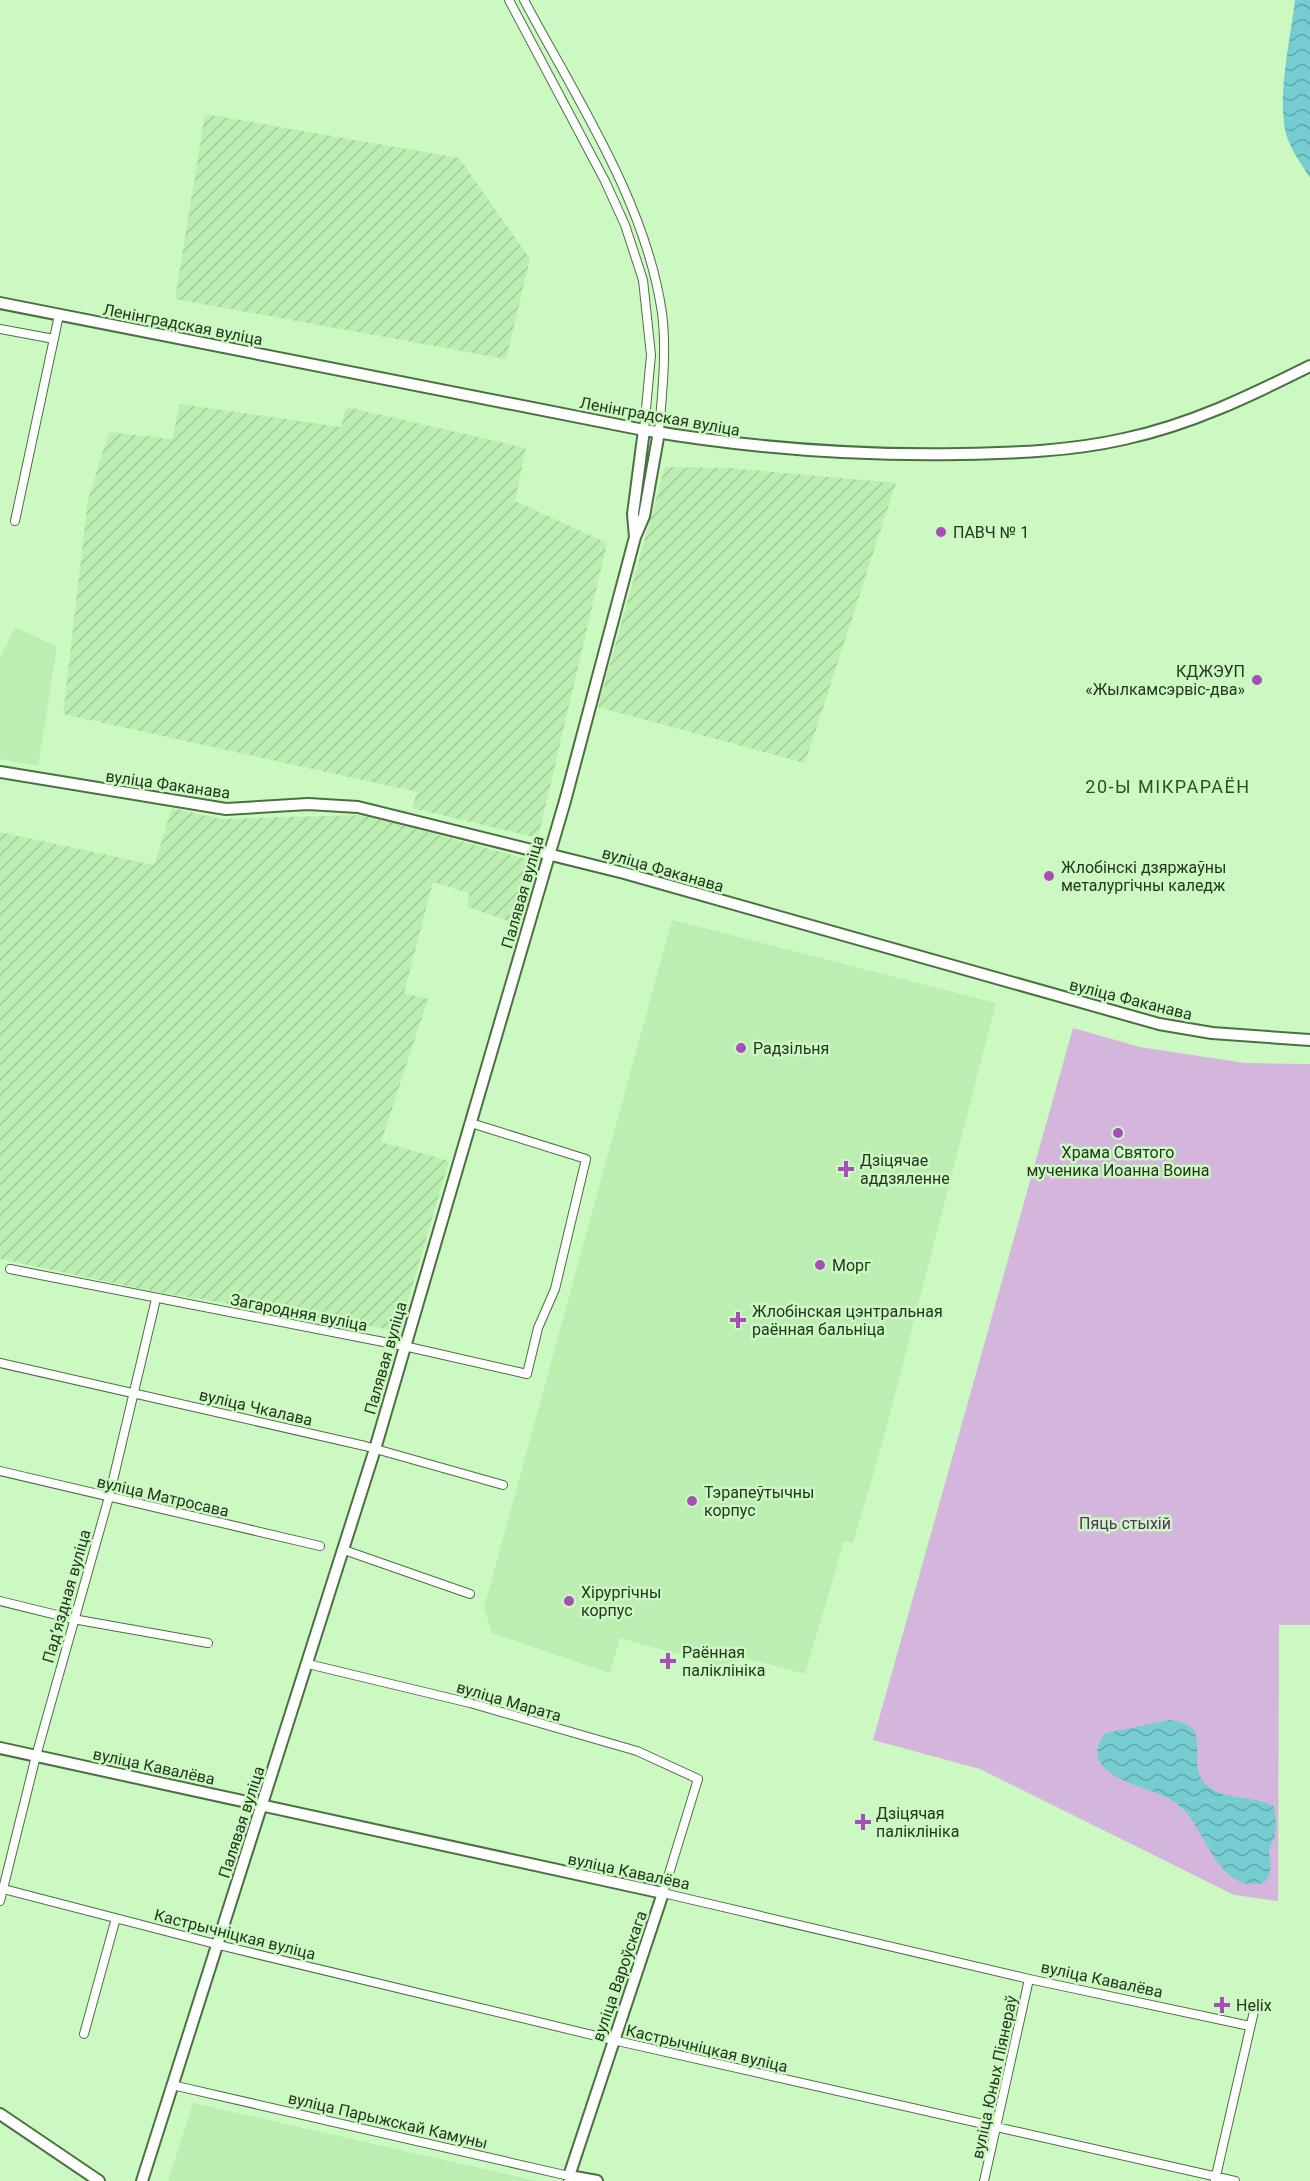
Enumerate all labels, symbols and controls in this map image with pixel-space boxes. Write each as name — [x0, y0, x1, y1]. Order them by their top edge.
street label: Ленінградская вуліца — [101, 300, 264, 349]
street label: Ленінградская вуліца — [578, 393, 742, 440]
place label: ПАВЧ № 1 — [953, 523, 1029, 542]
marker: ПАВЧ № 1 — [934, 525, 948, 539]
place label: КДЖЭУП «Жылкамсэрвіс-два» — [1085, 662, 1245, 699]
marker: КДЖЭУП «Жылкамсэрвіс-два» — [1250, 673, 1264, 687]
street label: вуліца Факанава — [104, 766, 232, 803]
district label: 20-Ы МІКРАРАЁН — [1085, 776, 1251, 797]
street label: Палявая вуліца — [497, 834, 548, 951]
street label: вуліца Факанава — [600, 843, 726, 896]
place label: Жлобінскі дзяржаўны металургічны каледж — [1061, 858, 1226, 895]
marker: Жлобінскі дзяржаўны металургічны каледж — [1042, 869, 1056, 883]
street label: вуліца Факанава — [1068, 975, 1194, 1024]
place label: Радзільня — [753, 1039, 829, 1058]
marker: Радзільня — [734, 1041, 748, 1055]
marker: Храма Святого мученика Иоанна Воина — [1111, 1126, 1125, 1140]
place label: Храма Святого мученика Иоанна Воина — [1026, 1143, 1210, 1180]
place label: Дзіцячае аддзяленне — [860, 1151, 950, 1188]
marker: Дзіцячае аддзяленне — [837, 1160, 855, 1178]
place label: Морг — [832, 1256, 871, 1275]
marker: Морг — [813, 1258, 827, 1272]
street label: Загародняя вуліца — [229, 1290, 369, 1335]
street label: Палявая вуліца — [360, 1300, 411, 1417]
place label: Жлобінская цэнтральная раённая бальніца — [752, 1302, 943, 1339]
marker: Жлобінская цэнтральная раённая бальніца — [729, 1311, 747, 1329]
street label: вуліца Чкалава — [197, 1385, 314, 1430]
street label: вуліца Матросава — [95, 1472, 231, 1521]
place label: Тэрапеўтычны корпус — [704, 1483, 815, 1520]
marker: Тэрапеўтычны корпус — [685, 1494, 699, 1508]
park label: Пяць стыхій — [1079, 1514, 1171, 1533]
street label: Падʼяздная вуліца — [38, 1527, 95, 1665]
place label: Хірургічны корпус — [581, 1583, 661, 1620]
marker: Хірургічны корпус — [562, 1594, 576, 1608]
place label: Раённая паліклініка — [682, 1643, 765, 1680]
marker: Раённая паліклініка — [659, 1652, 677, 1670]
street label: вуліца Марата — [454, 1677, 563, 1726]
street label: вуліца Кавалёва — [91, 1744, 217, 1789]
street label: Палявая вуліца — [214, 1764, 268, 1880]
place label: Дзіцячая паліклініка — [876, 1804, 959, 1841]
marker: Дзіцячая паліклініка — [854, 1813, 872, 1831]
street label: вуліца Кавалёва — [566, 1849, 692, 1894]
street label: Кастрычніцкая вуліца — [152, 1905, 317, 1964]
street label: вуліца Вароўскага — [588, 1908, 651, 2044]
street label: вуліца Кавалёва — [1039, 1957, 1165, 2002]
street label: вуліца Юных Піянераў — [968, 1993, 1021, 2160]
marker: Helix — [1213, 1996, 1231, 2014]
place label: Helix — [1236, 1996, 1272, 2015]
street label: Кастрычніцкая вуліца — [624, 2021, 790, 2076]
street label: вуліца Парыжскай Камуны — [286, 2088, 490, 2153]

